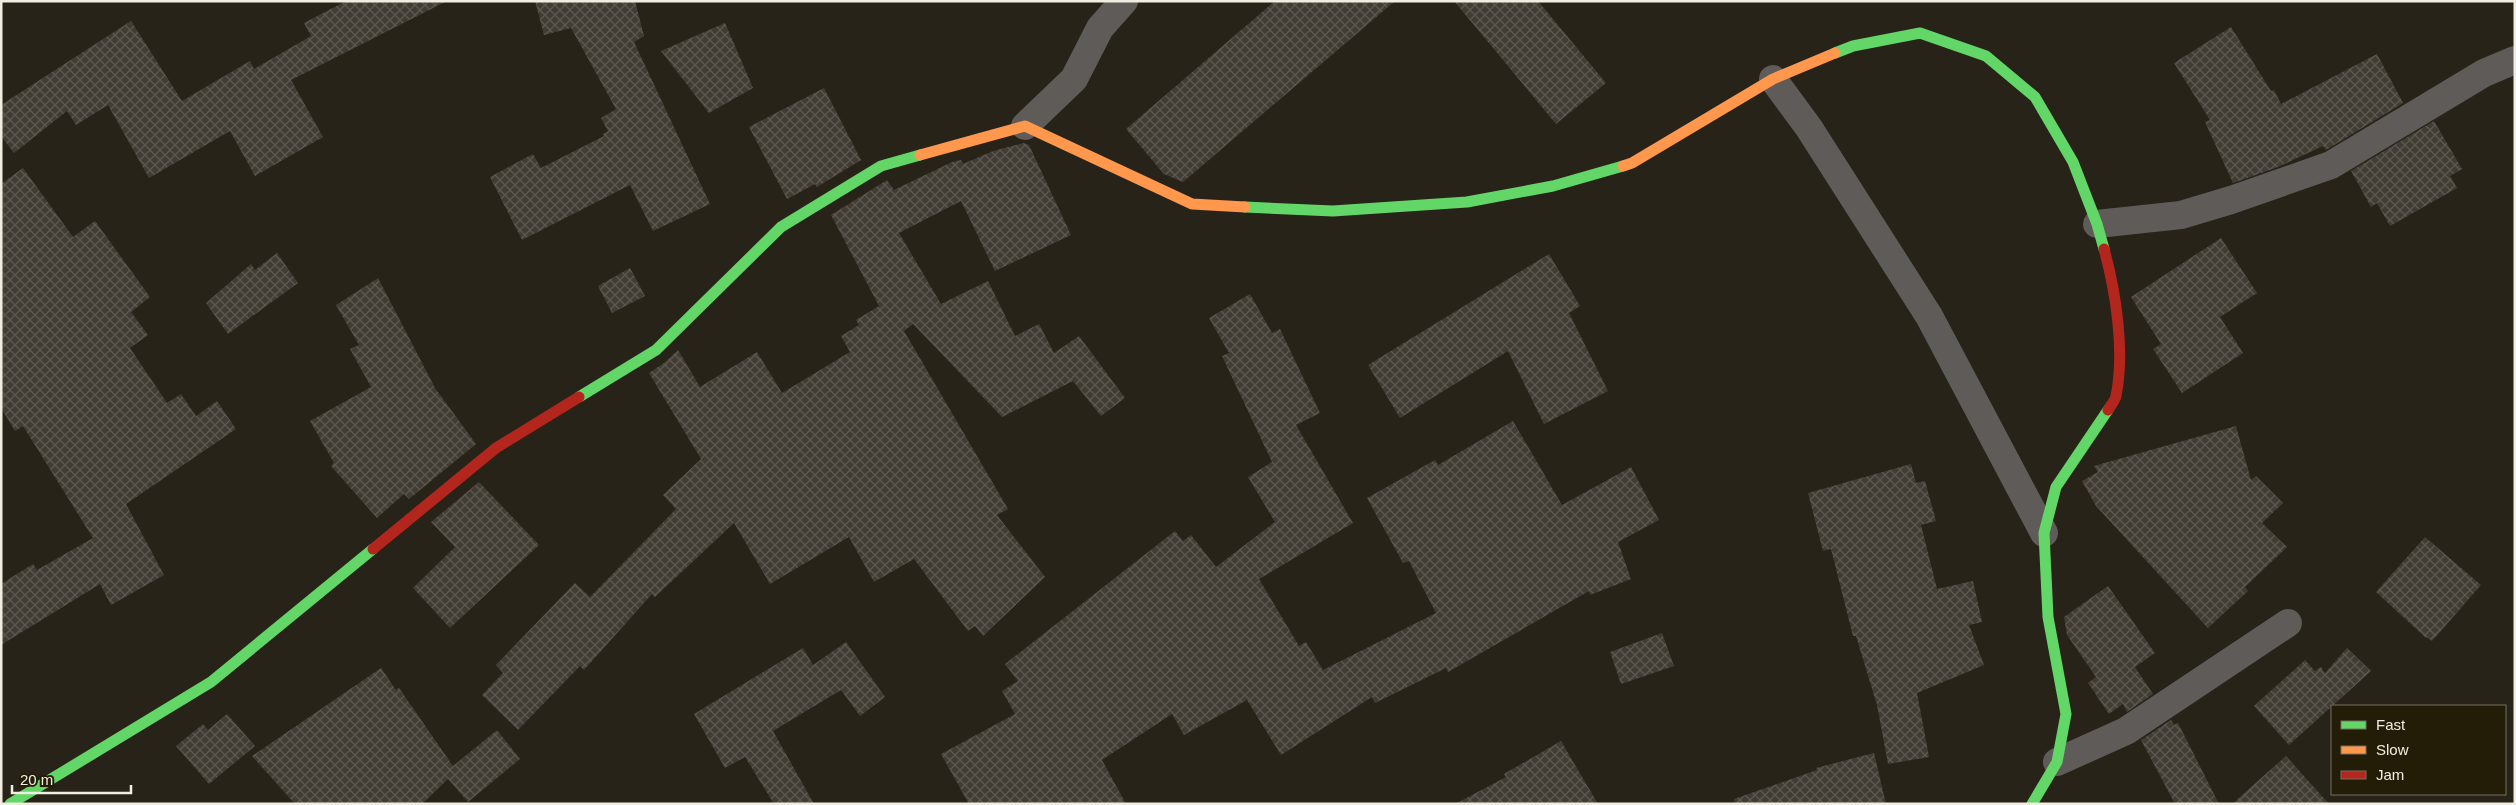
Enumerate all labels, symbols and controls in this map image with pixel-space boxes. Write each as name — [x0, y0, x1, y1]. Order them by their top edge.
legend — [2331, 705, 2506, 795]
text: Fast — [2376, 716, 2406, 733]
text: Slow — [2376, 741, 2409, 758]
scale bar — [12, 762, 131, 794]
text: Jam — [2376, 766, 2404, 783]
text: 20 m — [20, 771, 53, 788]

